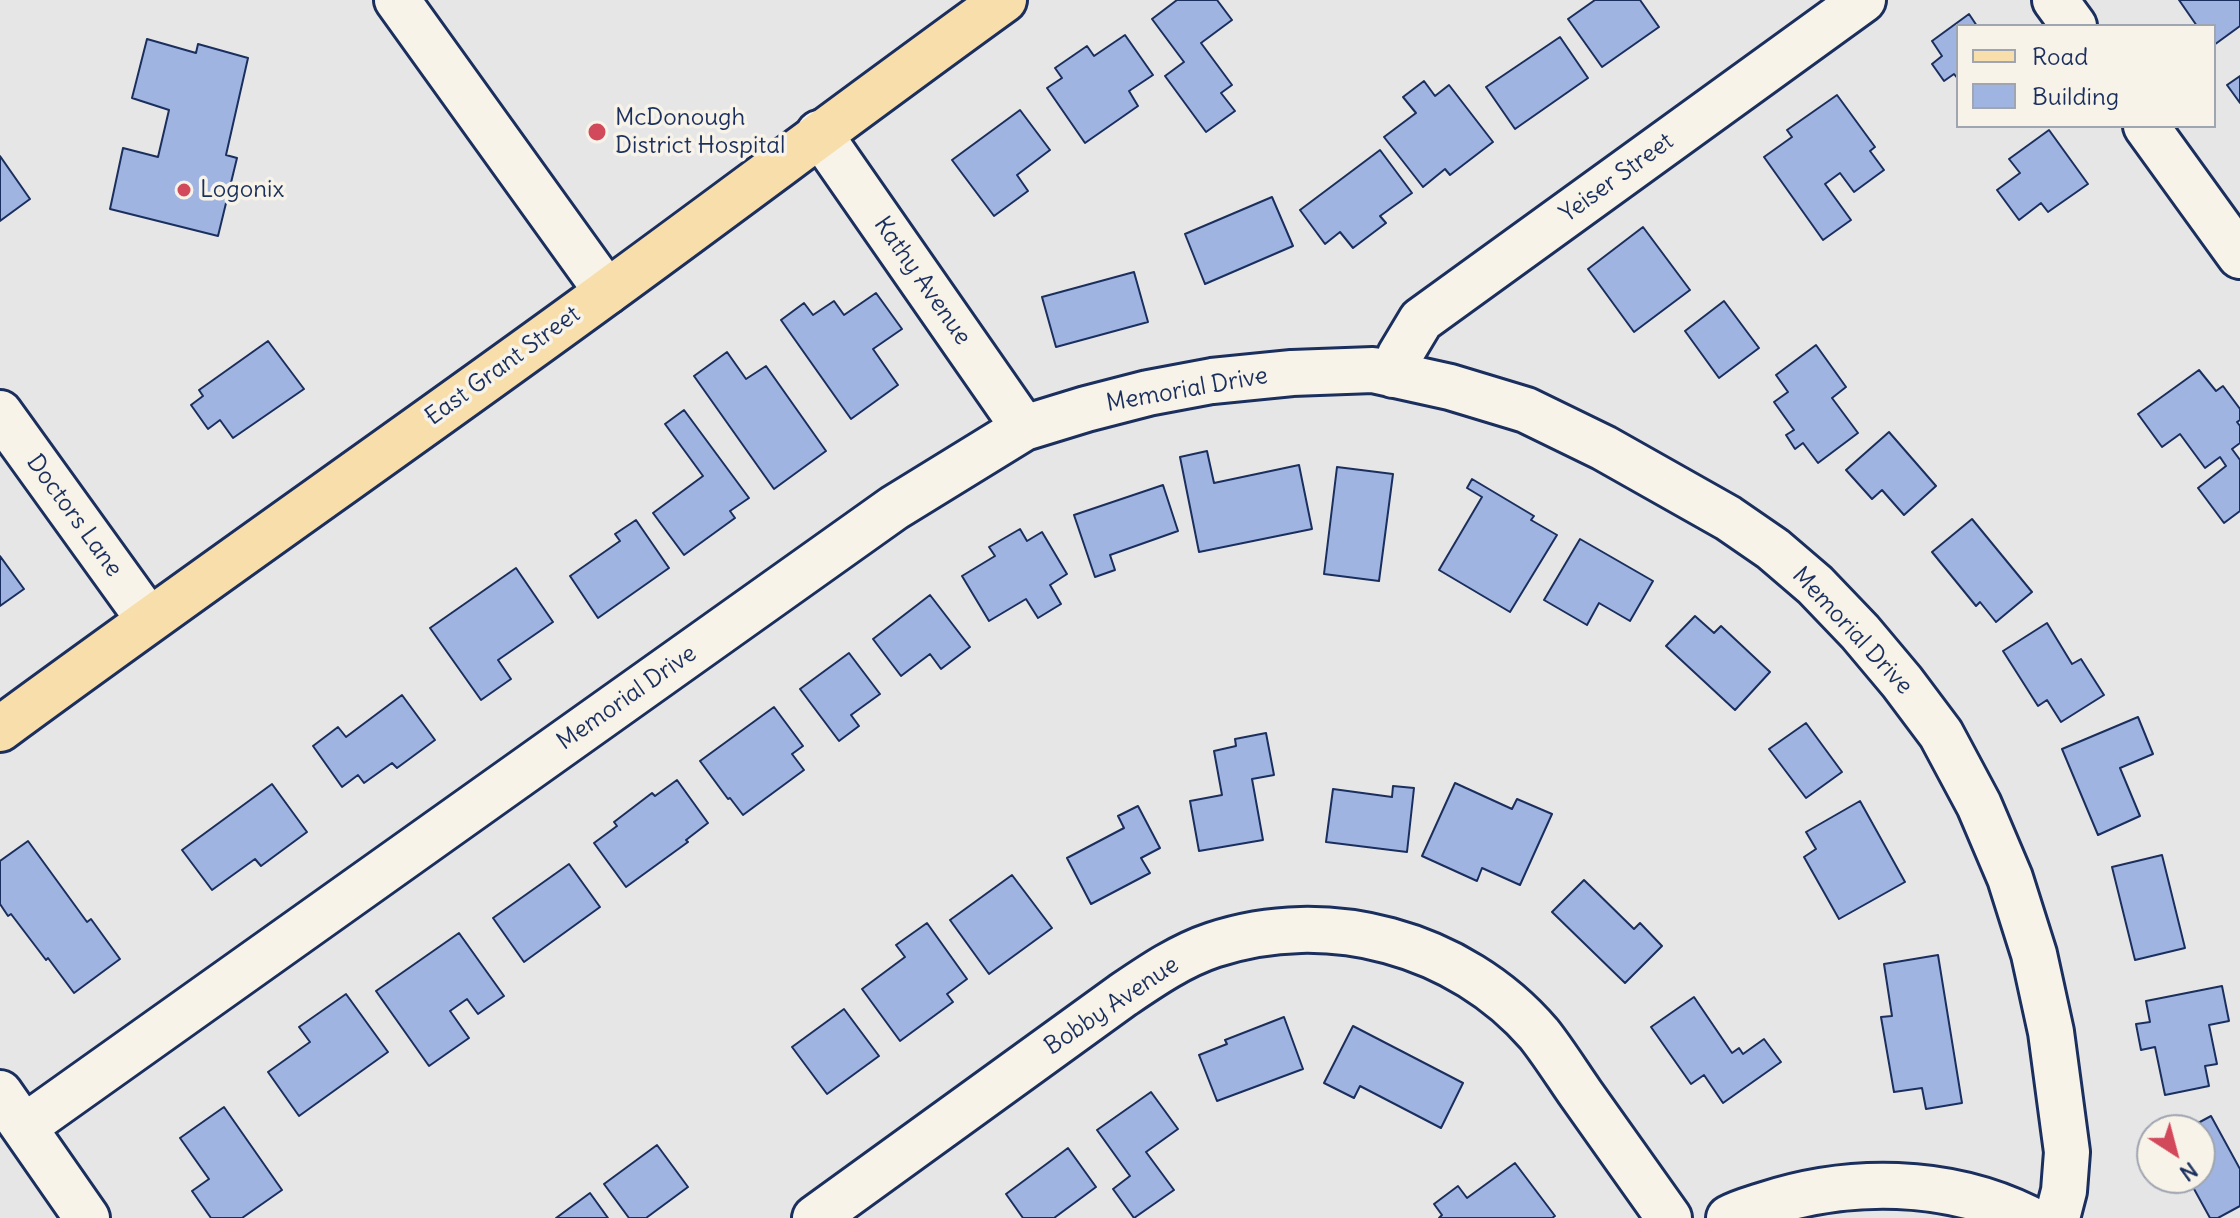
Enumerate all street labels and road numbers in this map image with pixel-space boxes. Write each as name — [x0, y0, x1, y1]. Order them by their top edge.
street label: Yeiser Street — [1555, 127, 1679, 229]
street label: Kathy Avenue — [867, 211, 977, 351]
street label: East Grant Street — [420, 300, 586, 432]
street label: Memorial Drive — [1104, 362, 1270, 418]
street label: Doctors Lane — [20, 449, 128, 583]
street label: Memorial Drive — [1786, 561, 1918, 701]
street label: Memorial Drive — [552, 639, 702, 757]
street label: Bobby Avenue — [1039, 951, 1185, 1061]

